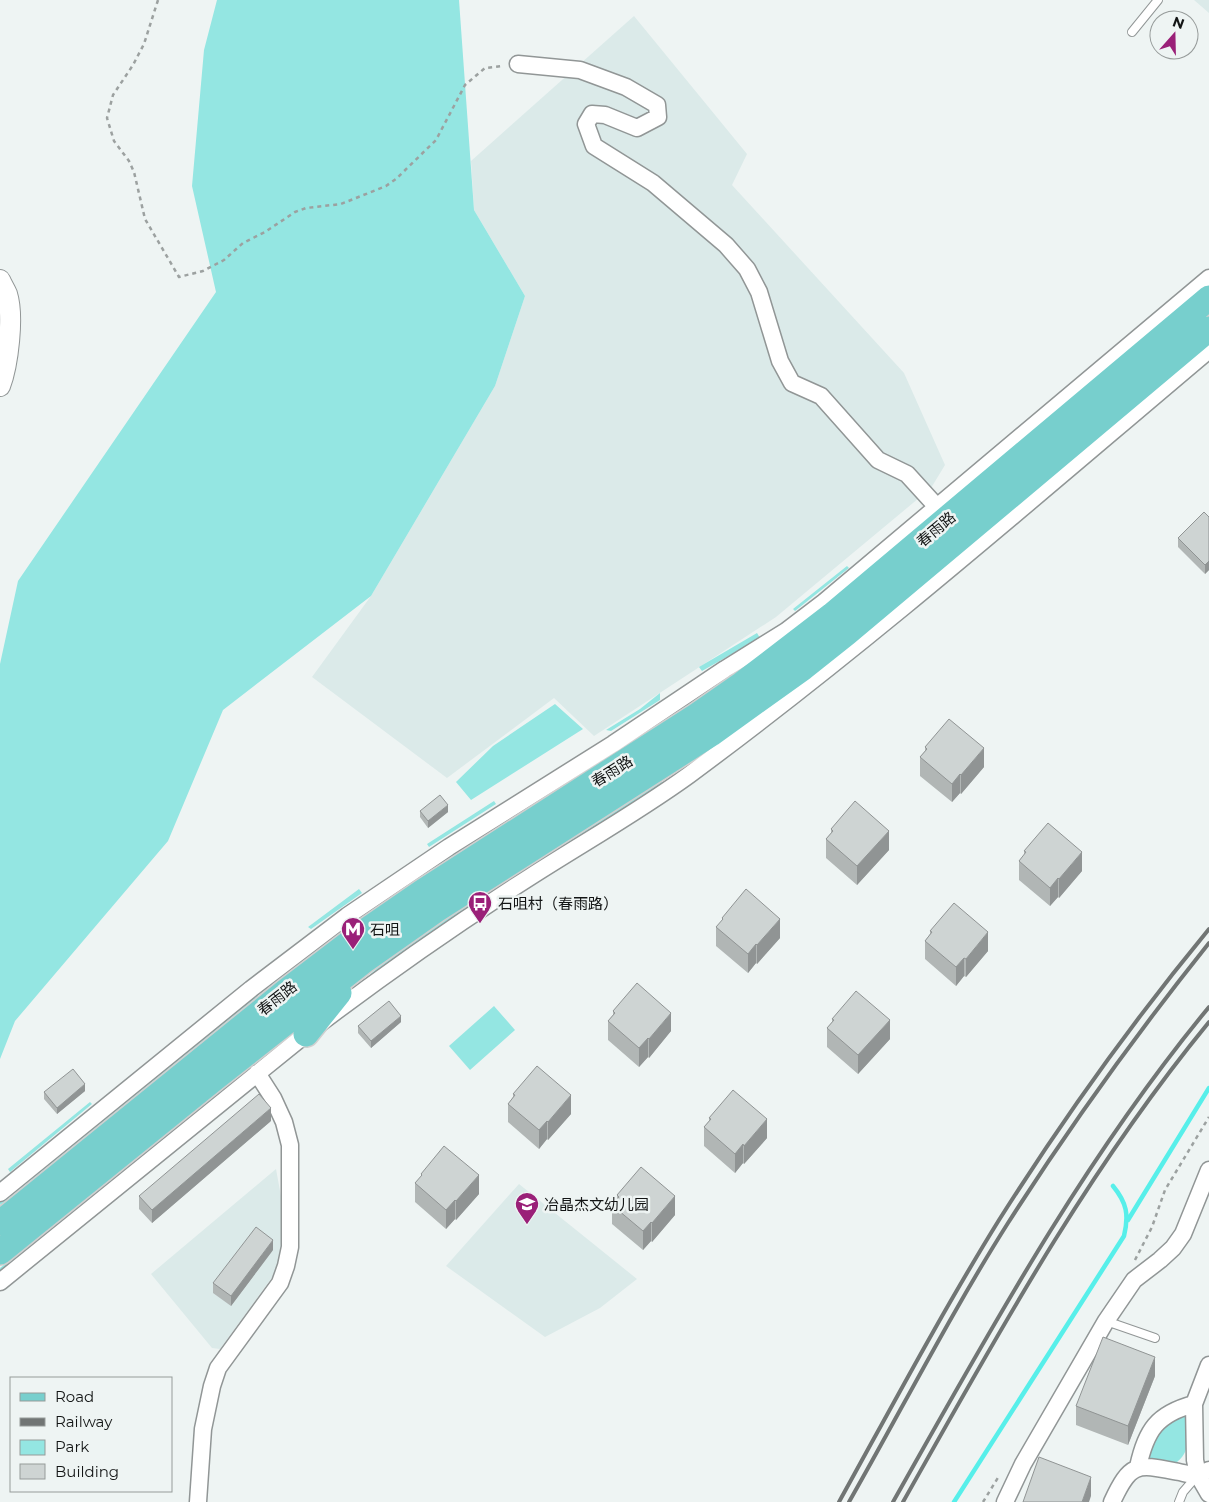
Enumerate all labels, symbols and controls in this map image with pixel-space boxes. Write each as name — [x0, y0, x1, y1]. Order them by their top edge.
north arrow — [1149, 10, 1199, 60]
text: N — [1170, 12, 1187, 33]
street label: 春雨路 — [913, 507, 959, 551]
street label: 春雨路 — [588, 751, 636, 791]
bus stop icon: 石咀村（春雨路） — [467, 890, 493, 924]
place label: 石咀村（春雨路） — [498, 894, 618, 913]
metro station icon: 石咀 — [340, 916, 366, 950]
place label: 石咀 — [370, 920, 400, 939]
street label: 春雨路 — [253, 977, 301, 1019]
school or university icon: 冶晶杰文幼儿园 — [514, 1191, 540, 1225]
place label: 冶晶杰文幼儿园 — [544, 1195, 649, 1214]
legend — [10, 1377, 172, 1492]
text: Road — [55, 1387, 94, 1406]
text: Railway — [55, 1412, 113, 1431]
text: Park — [55, 1437, 89, 1456]
text: Building — [55, 1462, 119, 1481]

